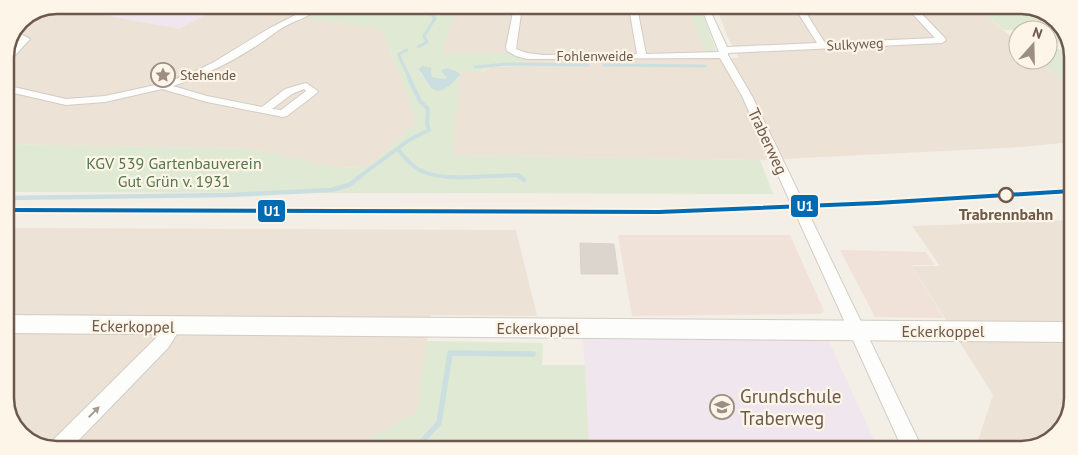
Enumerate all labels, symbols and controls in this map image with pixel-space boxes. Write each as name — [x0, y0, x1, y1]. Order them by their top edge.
north arrow — [1008, 20, 1058, 70]
text: N — [1030, 23, 1045, 43]
street label: Sulkyweg — [826, 34, 884, 54]
street label: Fohlenweide — [557, 47, 633, 65]
place icon: Stehende — [150, 62, 176, 88]
place label: Stehende — [180, 66, 236, 84]
street label: Traberweg — [744, 105, 792, 177]
park label: KGV 539 Gartenbauverein Gut Grün v. 1931 — [86, 153, 262, 191]
marker: Trabrennbahn — [998, 187, 1014, 203]
line badge: U1 — [790, 194, 819, 218]
text: U1 — [797, 197, 813, 215]
line badge: U1 — [257, 199, 286, 223]
text: U1 — [264, 202, 280, 220]
place label: Trabrennbahn — [959, 204, 1053, 224]
street label: Eckerkoppel — [91, 315, 175, 337]
street label: Eckerkoppel — [497, 318, 580, 338]
street label: Eckerkoppel — [902, 321, 985, 341]
place label: Grundschule Traberweg — [740, 384, 841, 430]
school or university icon: Grundschule Traberweg — [709, 394, 735, 420]
one-way arrow — [88, 406, 100, 418]

